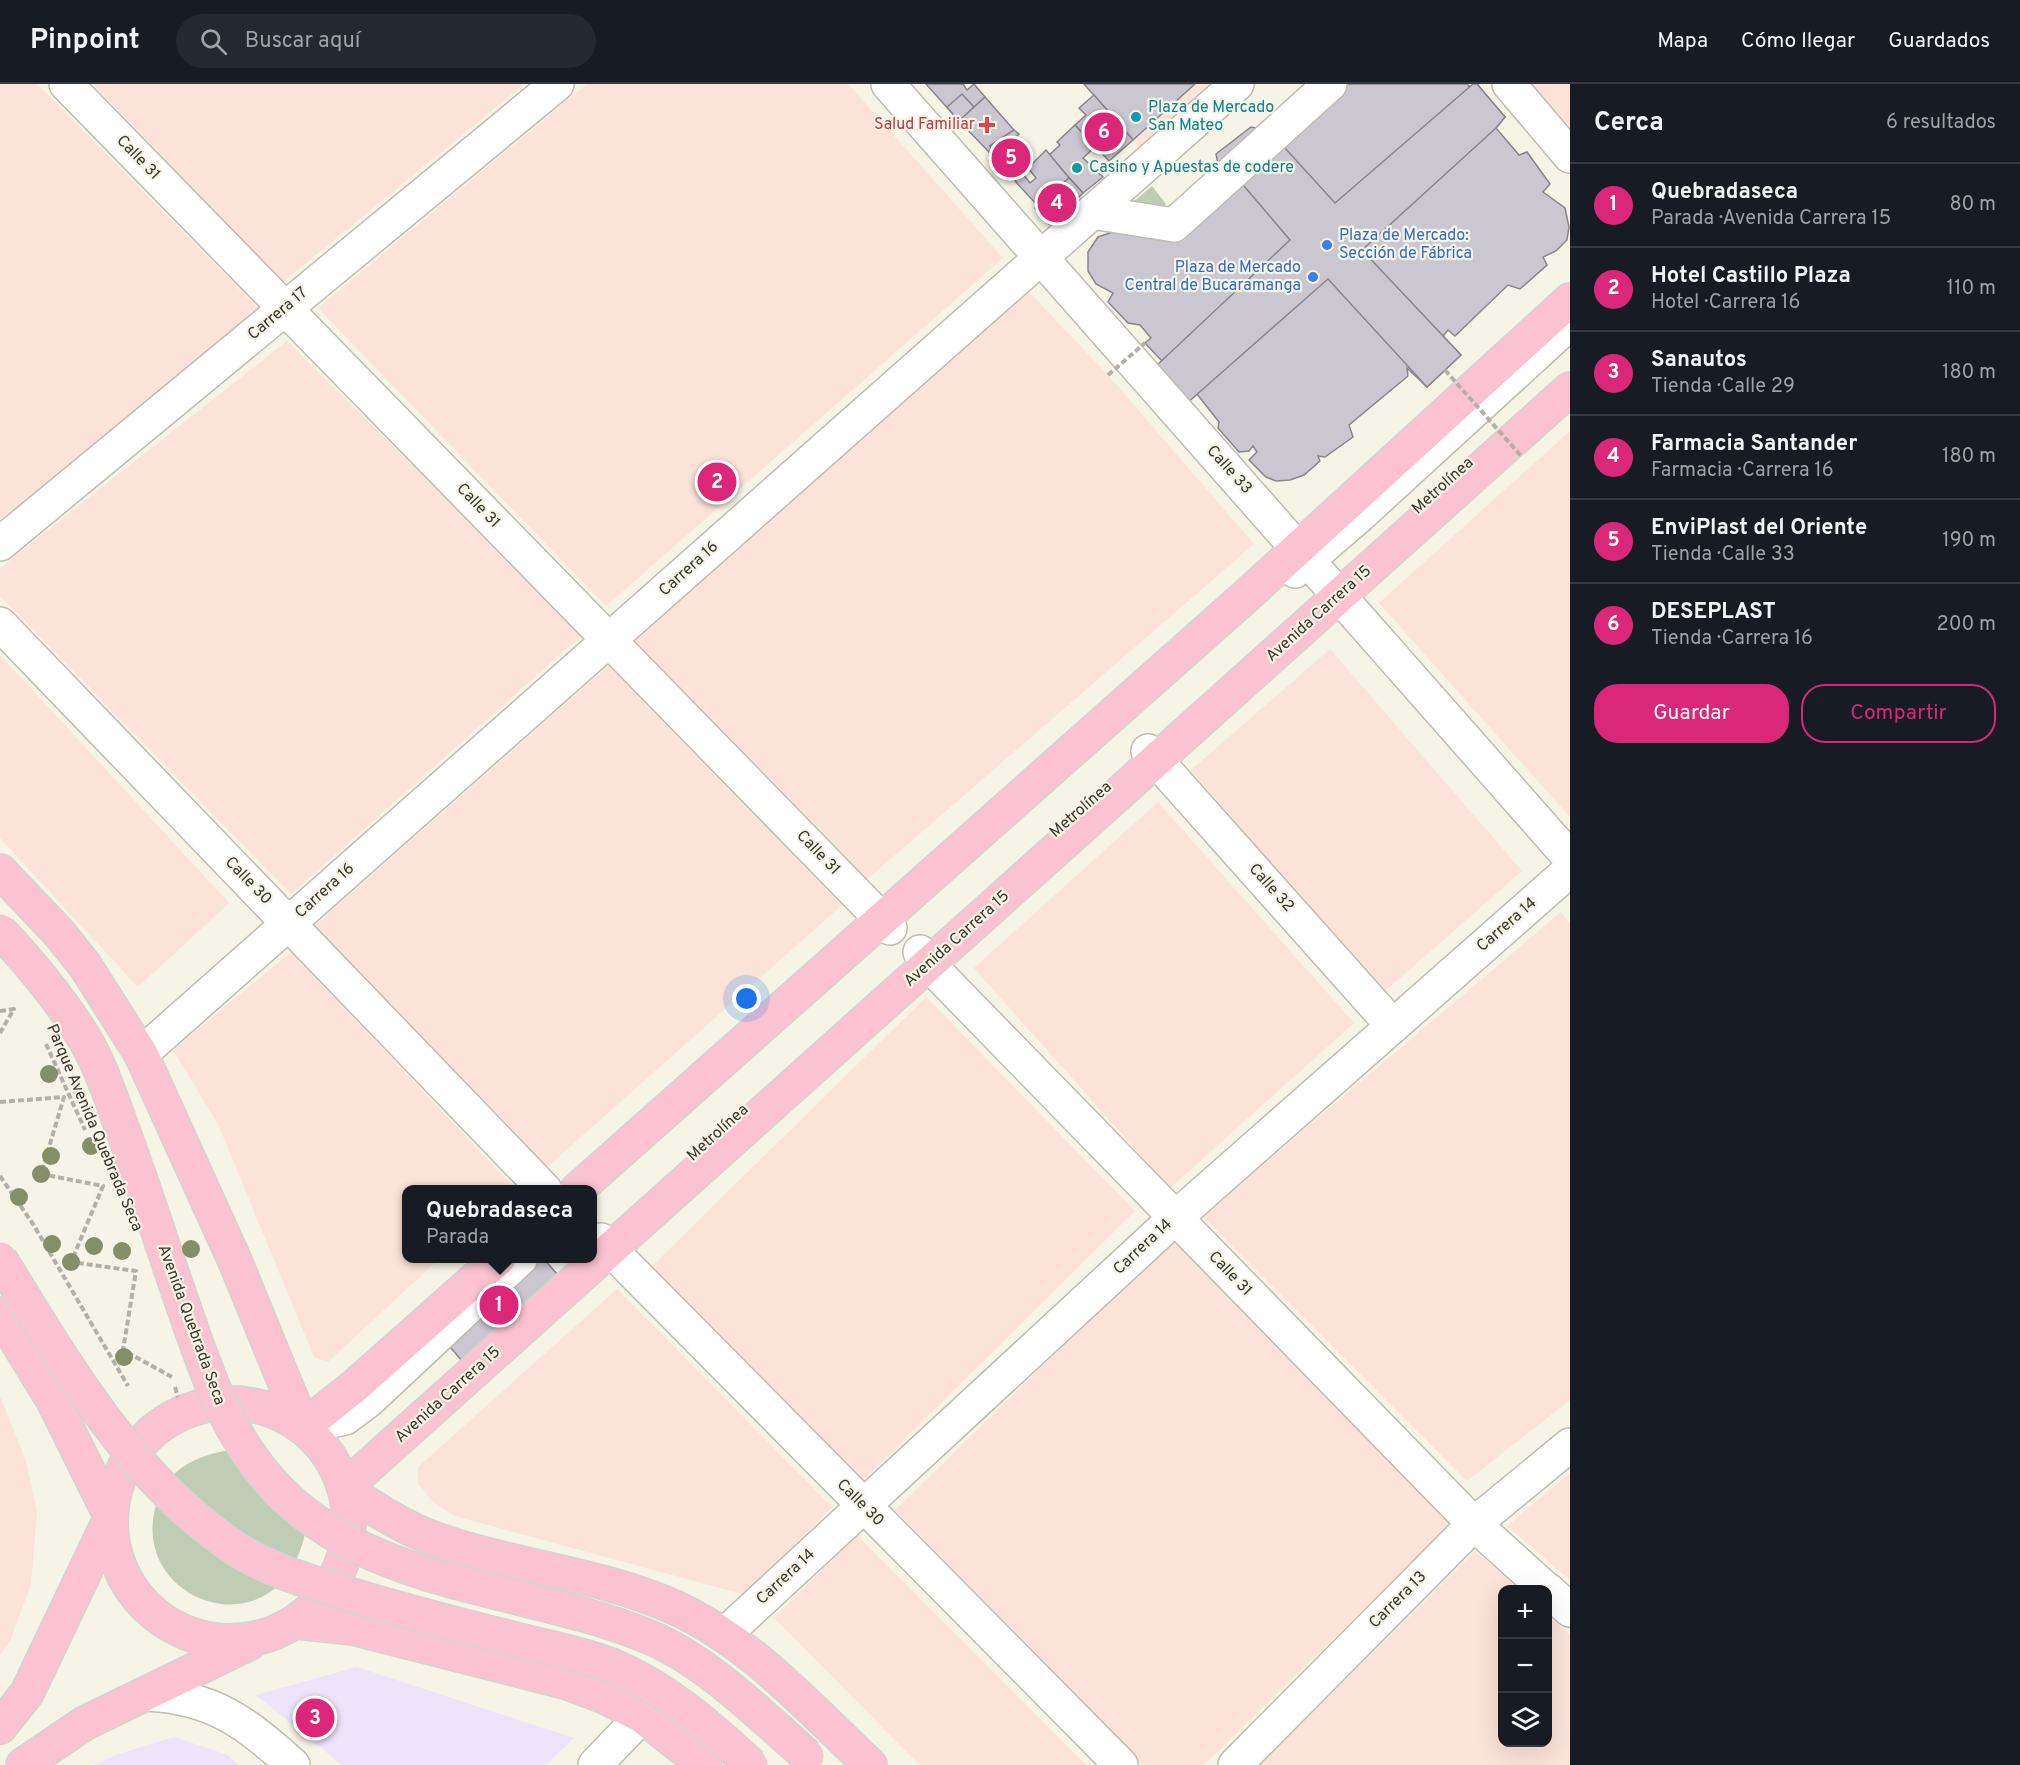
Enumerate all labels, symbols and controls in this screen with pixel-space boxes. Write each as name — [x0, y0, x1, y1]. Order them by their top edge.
search box — [176, 14, 596, 68]
text: Pinpoint — [30, 23, 140, 59]
icon: search — [197, 25, 230, 58]
text: Buscar aquí — [245, 28, 360, 55]
text: Mapa — [1657, 28, 1708, 55]
text: Cómo llegar — [1741, 28, 1855, 55]
text: Guardados — [1888, 28, 1990, 55]
place label: Plaza de Mercado San Mateo — [1148, 98, 1274, 136]
text: Cerca — [1594, 107, 1664, 140]
pin: 6 — [1084, 110, 1124, 154]
marker: Plaza de Mercado San Mateo — [1129, 110, 1143, 124]
text: 6 resultados — [1886, 110, 1996, 136]
place label: Salud Familiar — [874, 115, 975, 135]
marker: Salud Familiar — [980, 118, 994, 132]
street label: Calle 31 — [112, 131, 164, 185]
pin: 5 — [992, 136, 1030, 181]
place label: Casino y Apuestas de codere — [1089, 158, 1294, 178]
marker: Casino y Apuestas de codere — [1070, 161, 1084, 175]
text: Quebradaseca — [1651, 179, 1798, 206]
pin: 4 — [1038, 180, 1076, 226]
text: 1 — [1610, 192, 1618, 218]
text: 80 m — [1950, 192, 1996, 218]
text: Parada · Avenida Carrera 15 — [1651, 206, 1891, 232]
place label: Plaza de Mercado: Sección de Fábrica — [1339, 226, 1472, 264]
marker: Plaza de Mercado: Sección de Fábrica — [1320, 238, 1334, 252]
place label: Plaza de Mercado Central de Bucaramanga — [1125, 258, 1301, 296]
text: Hotel Castillo Plaza — [1651, 263, 1851, 290]
marker: Plaza de Mercado Central de Bucaramanga — [1306, 270, 1320, 284]
text: 2 — [1607, 276, 1620, 302]
text: 110 m — [1947, 276, 1996, 302]
street label: Carrera 17 — [244, 283, 312, 345]
text: Hotel · Carrera 16 — [1651, 290, 1800, 316]
text: Sanautos — [1651, 347, 1747, 374]
text: 3 — [1608, 360, 1620, 386]
text: 180 m — [1942, 360, 1996, 386]
text: Tienda · Calle 29 — [1651, 374, 1795, 400]
text: Farmacia Santander — [1651, 431, 1857, 458]
street label: Calle 33 — [1202, 441, 1256, 499]
text: 4 — [1607, 444, 1620, 470]
text: 180 m — [1942, 444, 1996, 470]
street label: Metrolínea — [1408, 453, 1478, 519]
text: Farmacia · Carrera 16 — [1651, 458, 1834, 484]
pin: 2 — [698, 460, 736, 504]
street label: Calle 31 — [452, 479, 504, 533]
text: EnviPlast del Oriente — [1651, 515, 1867, 542]
text: 5 — [1607, 528, 1620, 554]
text: 190 m — [1942, 528, 1996, 554]
street label: Carrera 16 — [655, 537, 723, 601]
text: Tienda · Calle 33 — [1651, 542, 1795, 568]
street label: Avenida Carrera 15 — [1262, 561, 1376, 667]
text: DESEPLAST — [1651, 599, 1776, 626]
text: 6 — [1607, 612, 1620, 638]
text: 200 m — [1937, 612, 1996, 638]
text: Tienda · Carrera 16 — [1651, 626, 1813, 652]
button: Guardar — [1594, 684, 1789, 743]
button: Compartir — [1801, 684, 1996, 743]
street label: Metrolínea — [1046, 778, 1116, 842]
street label: Calle 31 — [792, 826, 844, 880]
street label: Calle 30 — [220, 853, 276, 909]
street label: Carrera 16 — [291, 859, 359, 923]
street label: Calle 32 — [1244, 860, 1298, 916]
street label: Avenida Carrera 15 — [900, 886, 1014, 992]
street label: Carrera 14 — [1473, 893, 1541, 957]
your location — [732, 984, 761, 1013]
street label: Parque Avenida Quebrada Seca — [41, 1021, 147, 1235]
street label: Metrolínea — [683, 1100, 753, 1166]
popup — [402, 1185, 597, 1263]
text: Quebradaseca — [426, 1198, 573, 1225]
street label: Carrera 14 — [1109, 1215, 1177, 1279]
text: Parada — [426, 1225, 489, 1251]
street label: Avenida Quebrada Seca — [153, 1242, 229, 1408]
street label: Calle 31 — [1204, 1247, 1256, 1301]
pin: 1 — [480, 1282, 518, 1328]
street label: Avenida Carrera 15 — [391, 1342, 505, 1448]
street label: Calle 30 — [832, 1475, 888, 1531]
street label: Carrera 14 — [752, 1545, 820, 1609]
street label: Carrera 13 — [1365, 1567, 1431, 1633]
map controls — [1498, 1585, 1552, 1747]
button: + — [1498, 1585, 1552, 1639]
button: − — [1498, 1639, 1552, 1693]
button: layers — [1498, 1693, 1552, 1747]
pin: 3 — [296, 1696, 334, 1740]

